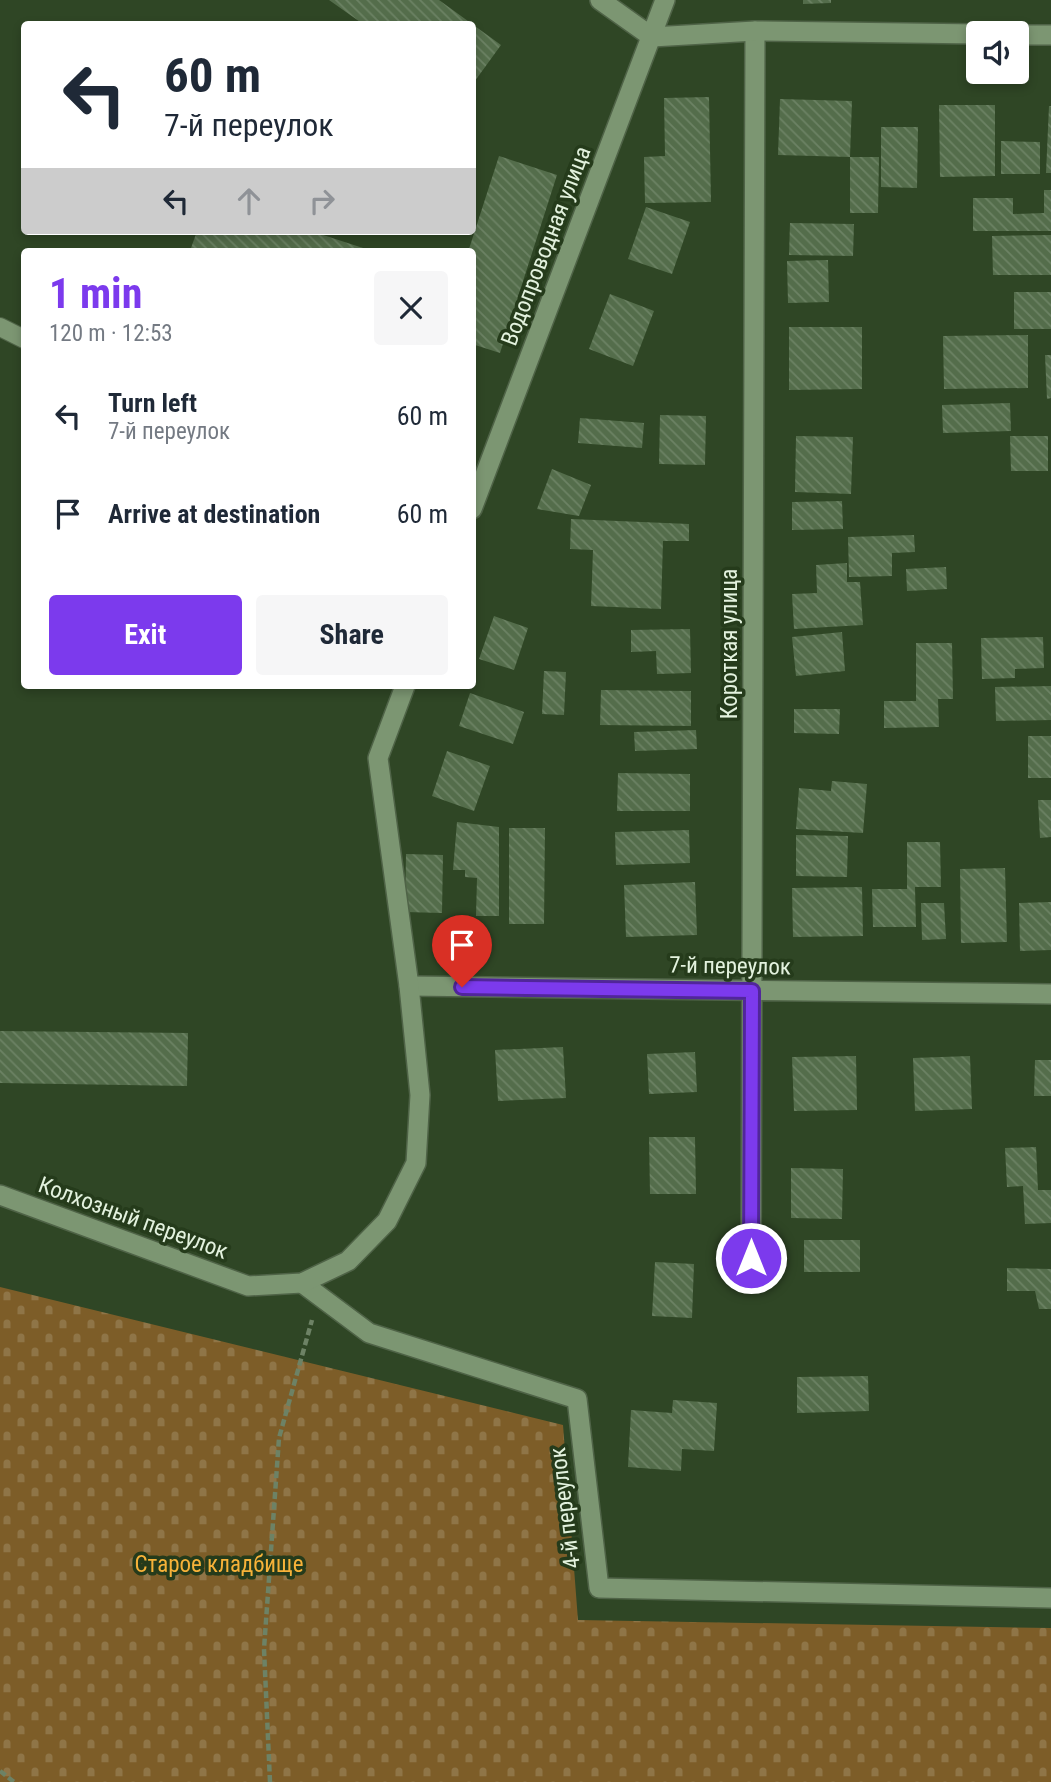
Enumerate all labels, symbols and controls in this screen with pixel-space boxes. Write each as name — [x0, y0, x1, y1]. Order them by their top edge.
map controls — [966, 21, 1029, 84]
button: sound — [966, 21, 1029, 84]
text: 60 m — [164, 47, 261, 104]
icon: left — [49, 49, 140, 140]
text: 7-й переулок — [164, 106, 334, 144]
street label: Водопроводная улица — [496, 143, 596, 349]
icon: left — [157, 182, 195, 220]
icon: ahead — [230, 182, 268, 220]
icon: right — [303, 182, 341, 220]
text: 1 min — [49, 269, 142, 318]
button: close — [374, 271, 448, 345]
text: 120 m · 12:53 — [49, 320, 173, 347]
text: Turn left — [108, 388, 197, 418]
icon: left — [49, 397, 87, 435]
text: 60 m — [397, 401, 448, 431]
text: 7-й переулок — [108, 418, 230, 445]
icon: arrive — [49, 495, 87, 533]
text: Arrive at destination — [108, 499, 320, 529]
text: 60 m — [397, 499, 448, 529]
street label: Короткая улица — [716, 569, 743, 719]
button: Exit — [49, 595, 242, 675]
button: Share — [256, 595, 448, 675]
pin — [432, 915, 492, 987]
icon: arrive — [443, 926, 481, 964]
street label: 7-й переулок — [669, 951, 791, 981]
street label: Колхозный переулок — [35, 1171, 231, 1265]
position arrow — [714, 1221, 788, 1295]
street label: 4-й переулок — [544, 1446, 586, 1570]
park label: Старое кладбище — [135, 1551, 303, 1578]

